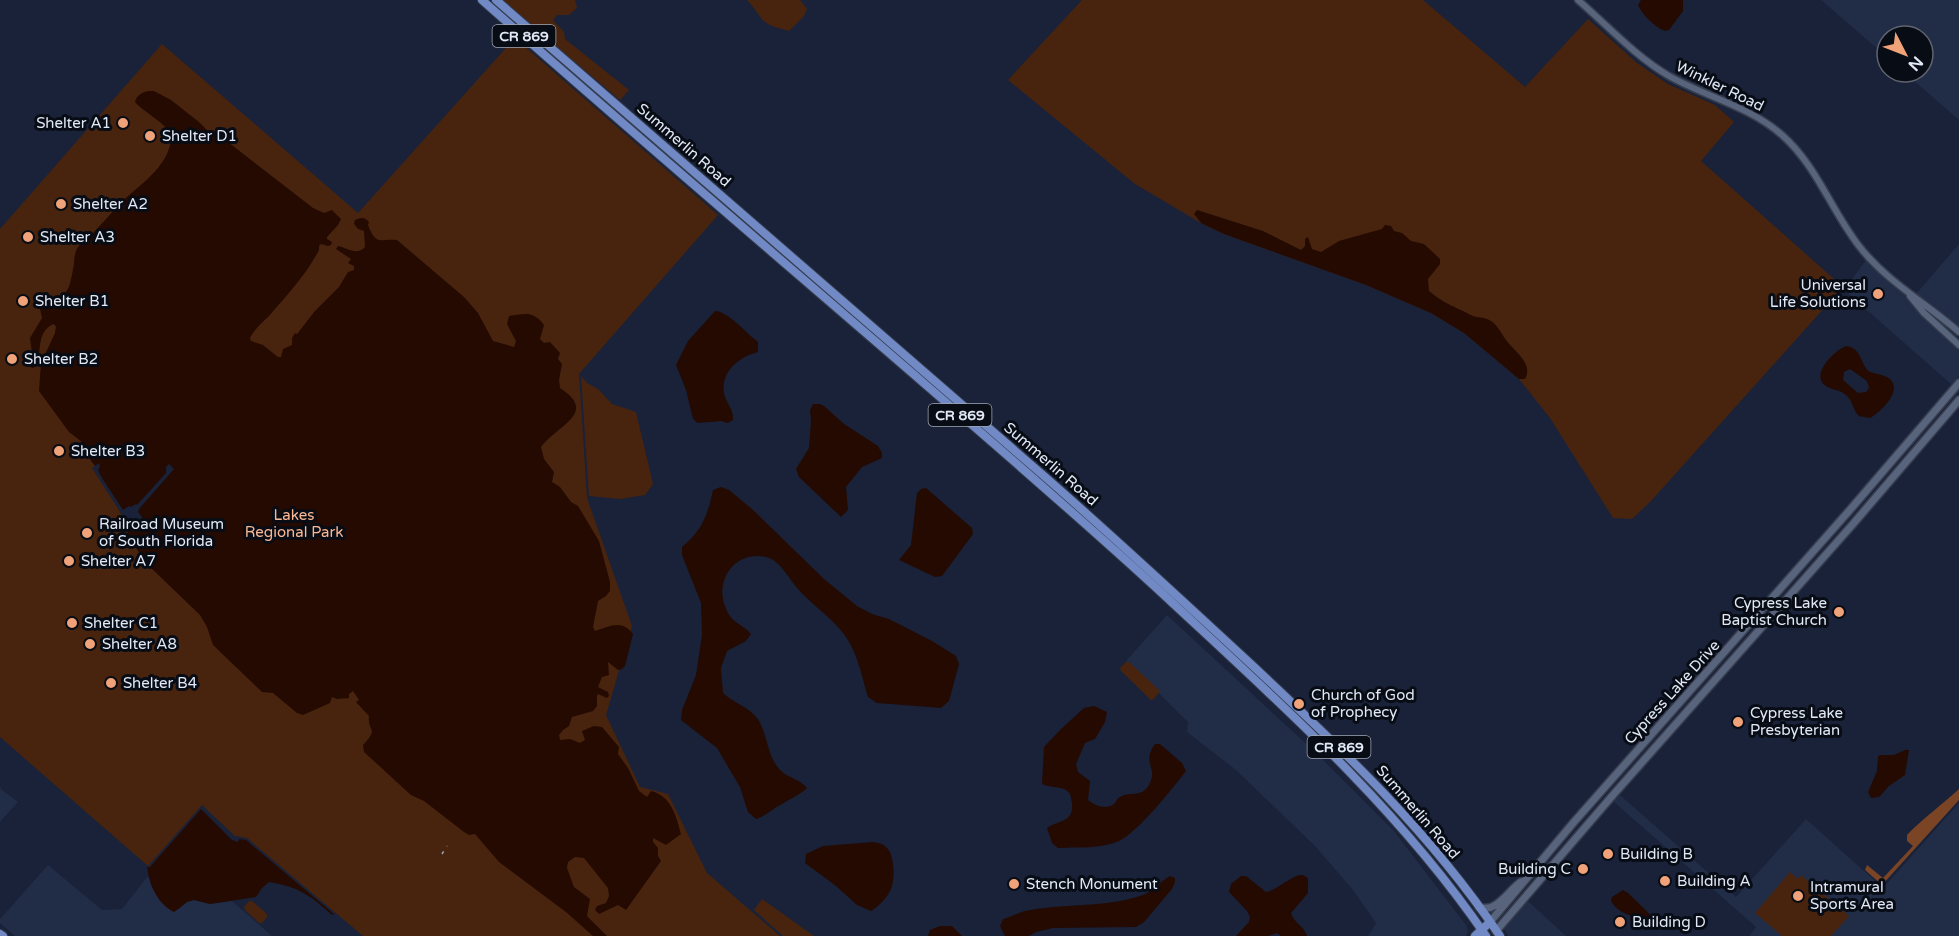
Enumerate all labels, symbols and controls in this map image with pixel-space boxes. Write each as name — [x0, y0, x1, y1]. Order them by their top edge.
north arrow — [1875, 24, 1935, 84]
road number: CR 869 — [492, 25, 556, 47]
text: N — [1904, 52, 1927, 75]
street label: Winkler Road — [1673, 57, 1767, 115]
street label: Summerlin Road — [633, 99, 735, 191]
place label: Shelter A1 — [36, 114, 111, 132]
marker: Shelter A1 — [116, 116, 130, 130]
place label: Shelter D1 — [162, 127, 237, 145]
marker: Shelter D1 — [143, 129, 157, 143]
place label: Shelter A2 — [73, 195, 148, 213]
marker: Shelter A2 — [54, 197, 68, 211]
place label: Shelter A3 — [40, 228, 115, 246]
marker: Shelter A3 — [21, 230, 35, 244]
place label: Universal Life Solutions — [1770, 276, 1866, 311]
marker: Universal Life Solutions — [1871, 287, 1885, 301]
place label: Shelter B1 — [35, 292, 109, 310]
marker: Shelter B1 — [16, 294, 30, 308]
place label: Shelter B2 — [24, 350, 98, 368]
marker: Shelter B2 — [5, 352, 19, 366]
road number: CR 869 — [928, 404, 992, 426]
street label: Summerlin Road — [1000, 418, 1102, 510]
place label: Shelter B3 — [71, 442, 145, 460]
marker: Shelter B3 — [52, 444, 66, 458]
park label: Lakes Regional Park — [245, 506, 343, 541]
place label: Railroad Museum of South Florida — [99, 515, 224, 550]
marker: Railroad Museum of South Florida — [80, 526, 94, 540]
place label: Shelter A7 — [81, 552, 156, 570]
marker: Shelter A7 — [62, 554, 76, 568]
place label: Cypress Lake Baptist Church — [1721, 594, 1827, 629]
marker: Cypress Lake Baptist Church — [1832, 605, 1846, 619]
place label: Shelter C1 — [84, 614, 158, 632]
marker: Shelter C1 — [65, 616, 79, 630]
place label: Shelter A8 — [102, 635, 177, 653]
street label: Cypress Lake Drive — [1620, 636, 1724, 748]
marker: Shelter A8 — [83, 637, 97, 651]
place label: Shelter B4 — [123, 674, 197, 692]
marker: Shelter B4 — [104, 676, 118, 690]
place label: Church of God of Prophecy — [1311, 686, 1415, 721]
marker: Church of God of Prophecy — [1292, 697, 1306, 711]
place label: Cypress Lake Presbyterian — [1750, 704, 1843, 739]
marker: Cypress Lake Presbyterian — [1731, 715, 1745, 729]
road number: CR 869 — [1308, 736, 1370, 758]
street label: Summerlin Road — [1372, 761, 1464, 863]
place label: Building B — [1620, 845, 1693, 863]
marker: Building B — [1601, 847, 1615, 861]
place label: Building C — [1498, 860, 1571, 878]
marker: Building C — [1576, 862, 1590, 876]
place label: Building A — [1677, 872, 1751, 890]
marker: Building A — [1658, 874, 1672, 888]
place label: Stench Monument — [1026, 875, 1158, 893]
marker: Stench Monument — [1007, 877, 1021, 891]
place label: Intramural Sports Area — [1810, 878, 1894, 913]
marker: Intramural Sports Area — [1791, 889, 1805, 903]
place label: Building D — [1632, 913, 1706, 931]
marker: Building D — [1613, 915, 1627, 929]

